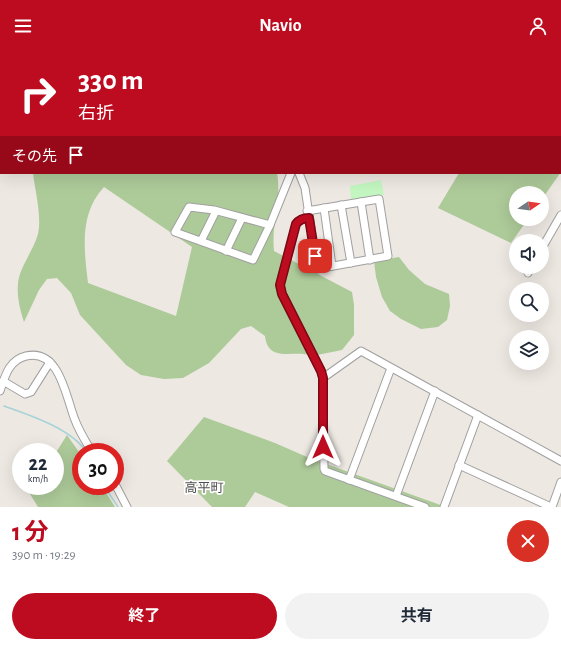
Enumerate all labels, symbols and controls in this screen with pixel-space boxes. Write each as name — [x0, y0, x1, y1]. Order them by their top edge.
icon: menu — [12, 15, 34, 37]
icon: person — [527, 15, 549, 37]
text: Navio — [259, 17, 302, 35]
text: 330 m — [78, 67, 144, 95]
icon: right — [12, 68, 64, 120]
text: 右折 — [78, 105, 114, 123]
icon: arrive — [65, 144, 87, 166]
text: その先 — [12, 149, 57, 164]
north arrow — [509, 186, 549, 226]
map controls — [509, 186, 549, 370]
button: sound — [509, 234, 549, 274]
pin — [298, 239, 332, 273]
icon: arrive — [304, 245, 326, 267]
button: search — [509, 282, 549, 322]
button: layers — [509, 330, 549, 370]
position arrow — [302, 426, 344, 468]
speed limit sign: 30 — [72, 443, 124, 495]
text: 22 — [29, 454, 47, 474]
text: km/h — [28, 474, 48, 484]
district label: 高平町 — [184, 481, 224, 495]
button: close — [507, 520, 549, 562]
text: 1 分 — [12, 521, 48, 545]
text: 390 m · 19:29 — [12, 549, 76, 562]
button: 終了 — [12, 593, 277, 639]
button: 共有 — [285, 593, 549, 639]

